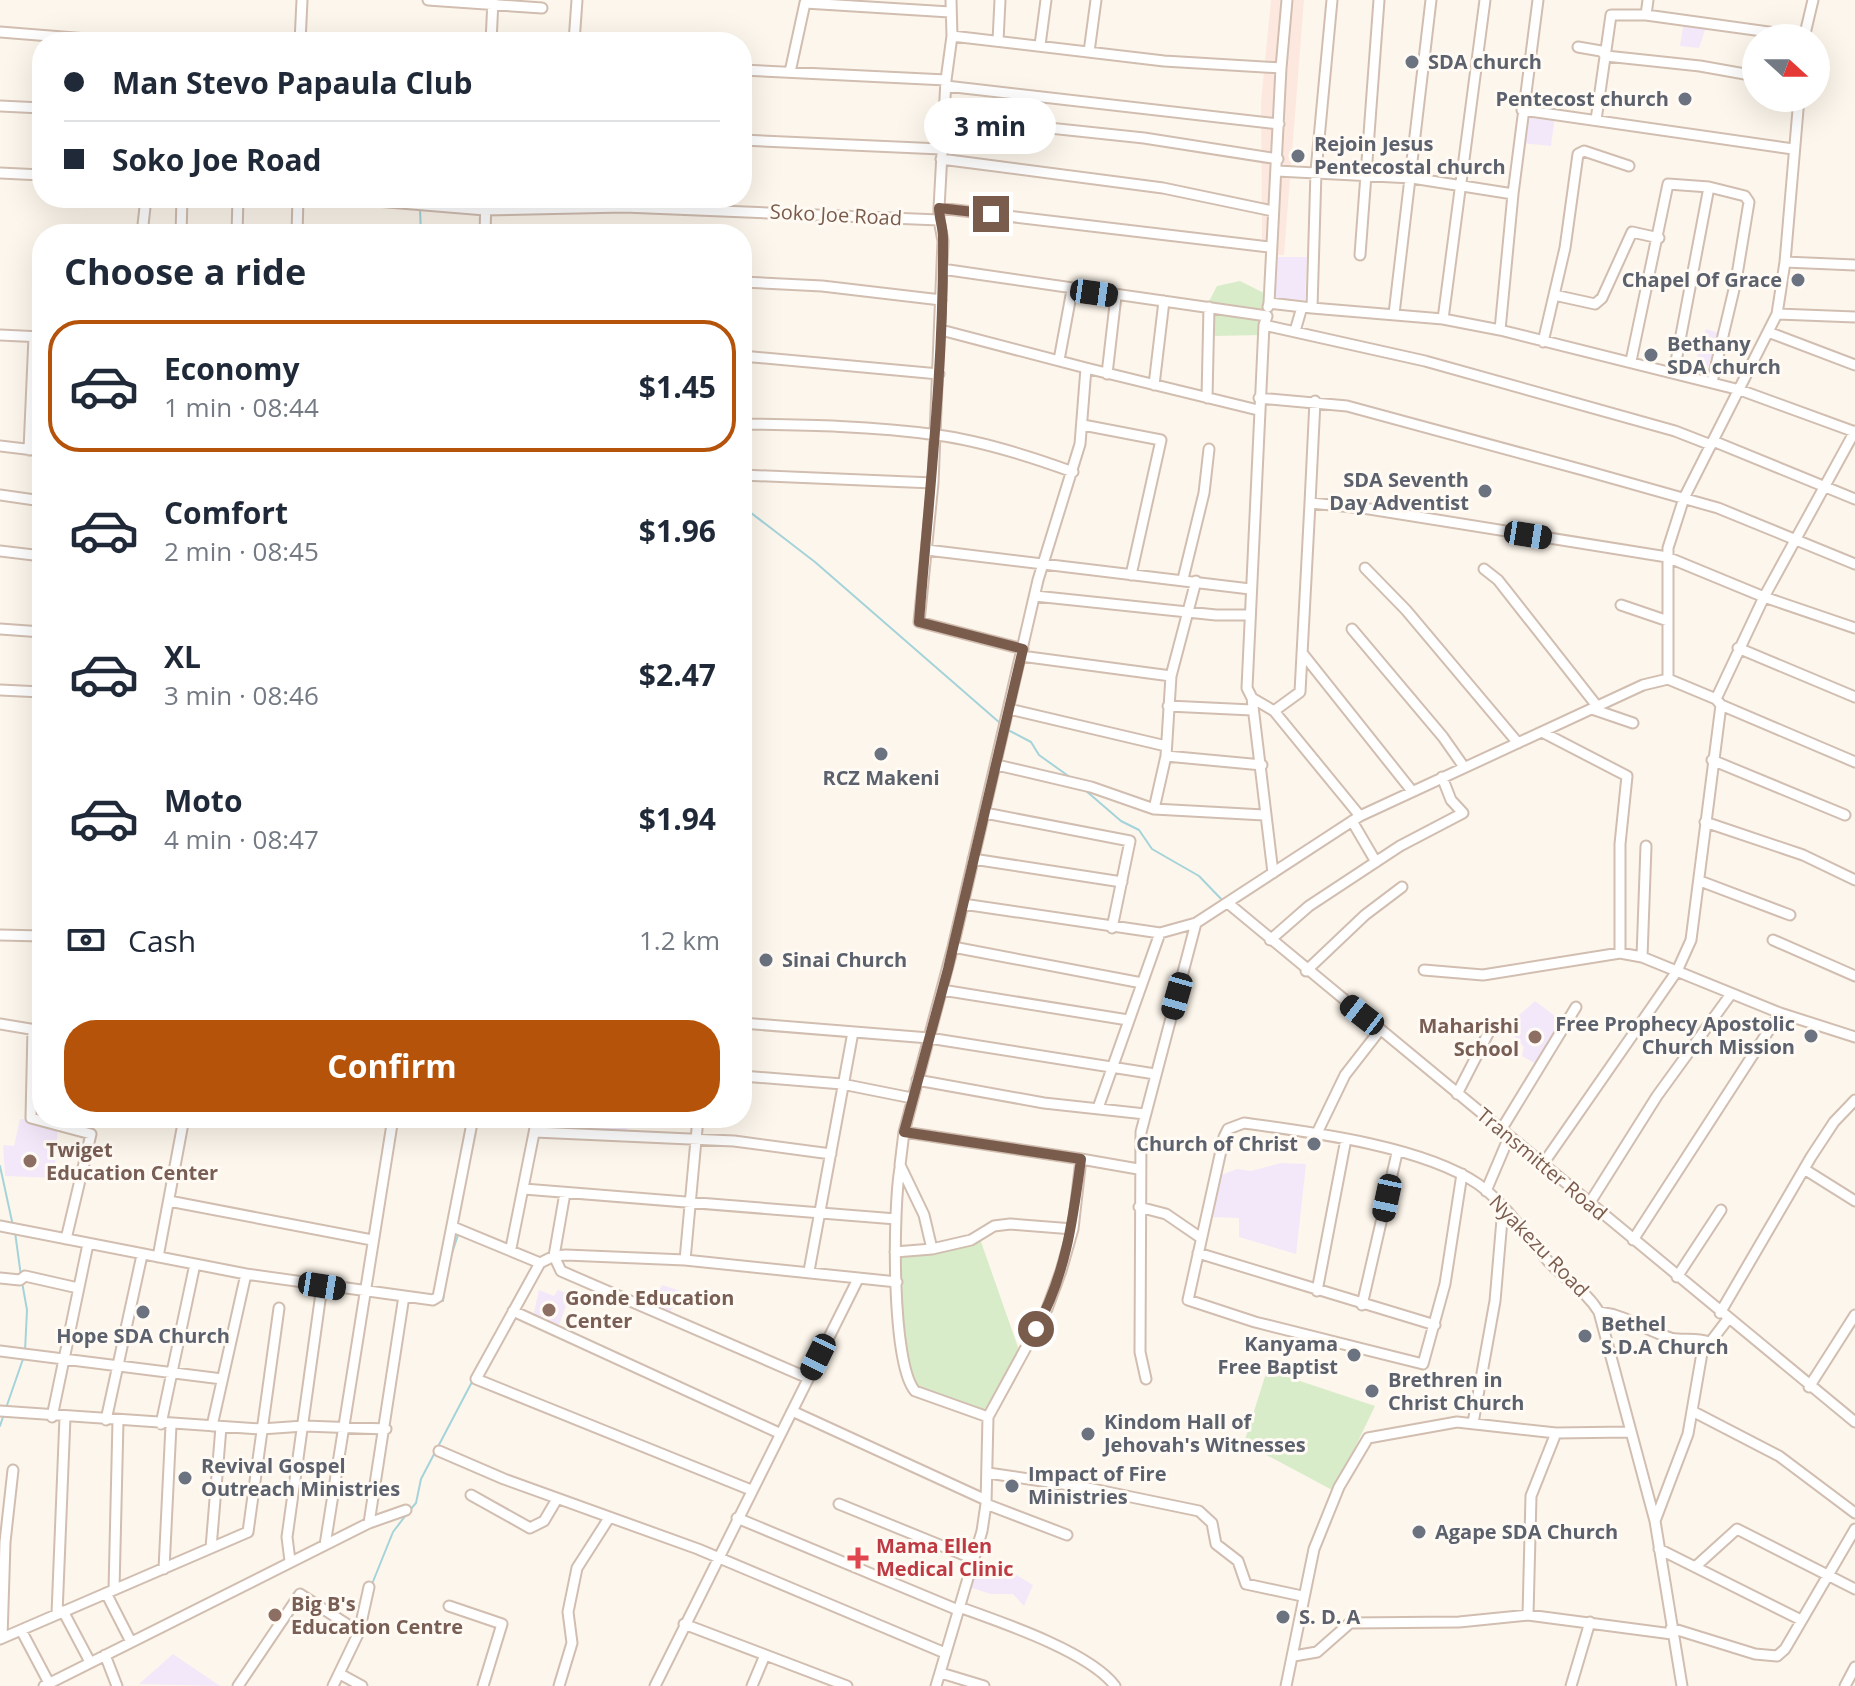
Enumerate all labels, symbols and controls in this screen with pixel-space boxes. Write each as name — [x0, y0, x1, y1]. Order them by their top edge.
north arrow — [1742, 24, 1830, 112]
map controls — [1742, 24, 1830, 112]
place label: SDA church — [1428, 48, 1542, 75]
marker: SDA church — [1403, 53, 1421, 71]
text: Man Stevo Papaula Club — [112, 62, 472, 103]
place label: Pentecost church — [1495, 85, 1669, 112]
marker: Pentecost church — [1676, 90, 1694, 108]
callout: 3 min — [925, 98, 1057, 154]
text: 3 min — [954, 108, 1026, 144]
place label: Rejoin Jesus Pentecostal church — [1314, 130, 1506, 180]
text: Soko Joe Road — [112, 139, 322, 180]
marker: Rejoin Jesus Pentecostal church — [1289, 147, 1307, 165]
route end — [973, 196, 1009, 232]
street label: Soko Joe Road — [769, 198, 903, 231]
text: Choose a ride — [64, 247, 306, 296]
place label: Chapel Of Grace — [1622, 266, 1782, 293]
marker: Chapel Of Grace — [1789, 271, 1807, 289]
car — [1069, 278, 1119, 308]
place label: Bethany SDA church — [1667, 330, 1781, 380]
marker: Bethany SDA church — [1642, 346, 1660, 364]
text: Economy — [164, 348, 300, 389]
icon: car — [68, 350, 140, 422]
text: $1.45 — [639, 366, 716, 407]
text: 1 min · 08:44 — [164, 389, 319, 425]
place label: SDA Seventh Day Adventist — [1329, 466, 1469, 516]
marker: SDA Seventh Day Adventist — [1476, 482, 1494, 500]
text: Comfort — [164, 492, 288, 533]
icon: car — [68, 494, 140, 566]
text: $1.96 — [639, 510, 716, 551]
car — [1502, 519, 1554, 551]
text: 2 min · 08:45 — [164, 533, 319, 569]
text: XL — [164, 636, 201, 677]
icon: car — [68, 638, 140, 710]
text: $2.47 — [639, 654, 716, 695]
text: 3 min · 08:46 — [164, 677, 319, 713]
marker: RCZ Makeni — [872, 745, 890, 763]
place label: RCZ Makeni — [822, 764, 940, 791]
text: Moto — [164, 780, 242, 821]
icon: car — [68, 782, 140, 854]
text: $1.94 — [639, 798, 716, 839]
text: 4 min · 08:47 — [164, 821, 319, 857]
icon: cash — [64, 918, 108, 962]
text: Cash — [128, 920, 196, 961]
text: 1.2 km — [639, 922, 720, 958]
place label: Sinai Church — [782, 946, 907, 973]
marker: Sinai Church — [757, 951, 775, 969]
car — [1159, 970, 1195, 1022]
car — [1336, 991, 1388, 1039]
place label: Free Prophecy Apostolic Church Mission — [1555, 1010, 1795, 1060]
place label: Maharishi School — [1418, 1012, 1519, 1062]
button: Confirm — [64, 1020, 720, 1112]
marker: Free Prophecy Apostolic Church Mission — [1802, 1027, 1820, 1045]
marker: Maharishi School — [1526, 1028, 1544, 1046]
street label: Transmitter Road — [1471, 1101, 1613, 1226]
place label: Church of Christ — [1136, 1130, 1298, 1157]
marker: Church of Christ — [1305, 1135, 1323, 1153]
place label: Twiget Education Center — [46, 1136, 218, 1186]
marker: Twiget Education Center — [21, 1152, 39, 1170]
car — [1370, 1172, 1404, 1224]
street label: Nyakezu Road — [1484, 1189, 1595, 1303]
car — [296, 1270, 348, 1302]
place label: Gonde Education Center — [565, 1284, 734, 1334]
marker: Gonde Education Center — [540, 1301, 558, 1319]
marker: Hope SDA Church — [134, 1303, 152, 1321]
place label: Bethel S.D.A Church — [1601, 1310, 1729, 1360]
route start — [1018, 1311, 1054, 1347]
place label: Hope SDA Church — [56, 1322, 230, 1349]
marker: Bethel S.D.A Church — [1576, 1327, 1594, 1345]
car — [797, 1330, 839, 1384]
place label: Kanyama Free Baptist — [1218, 1330, 1338, 1380]
marker: Kanyama Free Baptist — [1345, 1346, 1363, 1364]
place label: Brethren in Christ Church — [1388, 1366, 1524, 1416]
marker: Brethren in Christ Church — [1363, 1382, 1381, 1400]
place label: Kindom Hall of Jehovah's Witnesses — [1102, 1408, 1306, 1458]
marker: Kindom Hall of Jehovah's Witnesses — [1079, 1425, 1097, 1443]
place label: Revival Gospel Outreach Ministries — [201, 1452, 400, 1502]
place label: Impact of Fire Ministries — [1028, 1460, 1166, 1510]
marker: Revival Gospel Outreach Ministries — [176, 1469, 194, 1487]
marker: Impact of Fire Ministries — [1003, 1477, 1021, 1495]
place label: Agape SDA Church — [1435, 1518, 1618, 1545]
marker: Agape SDA Church — [1410, 1523, 1428, 1541]
place label: Mama Ellen Medical Clinic — [876, 1532, 1014, 1582]
marker: Mama Ellen Medical Clinic — [847, 1547, 869, 1569]
place label: Big B's Education Centre — [291, 1590, 463, 1640]
place label: S. D. A — [1299, 1603, 1361, 1630]
marker: Big B's Education Centre — [266, 1606, 284, 1624]
marker: S. D. A — [1274, 1608, 1292, 1626]

